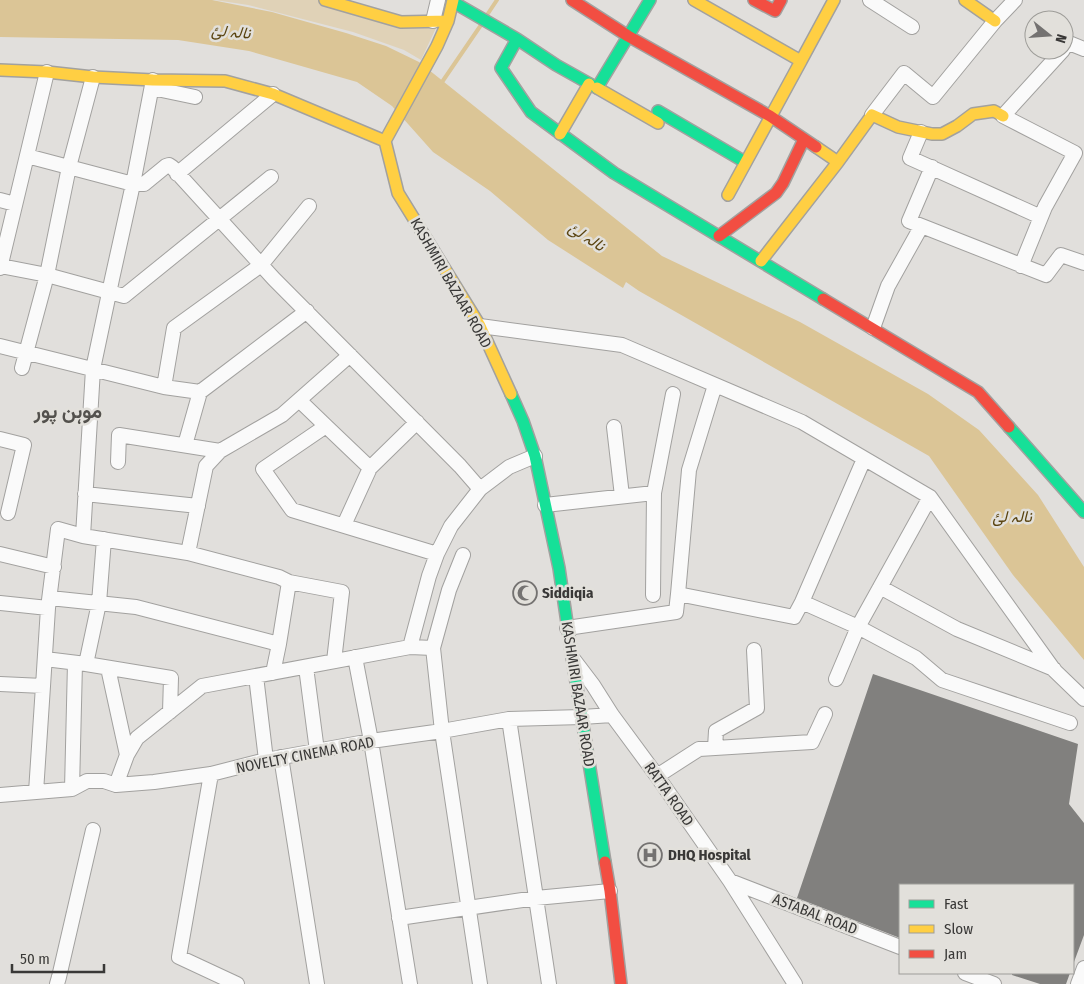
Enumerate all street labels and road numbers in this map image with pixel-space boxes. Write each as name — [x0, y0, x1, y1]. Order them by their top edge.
street label: KASHMIRI BAZAAR ROAD — [406, 215, 496, 351]
street label: KASHMIRI BAZAAR ROAD — [558, 620, 598, 768]
street label: NOVELTY CINEMA ROAD — [234, 733, 376, 777]
street label: RATTA ROAD — [640, 759, 698, 829]
street label: ASTABAL ROAD — [770, 890, 860, 938]

